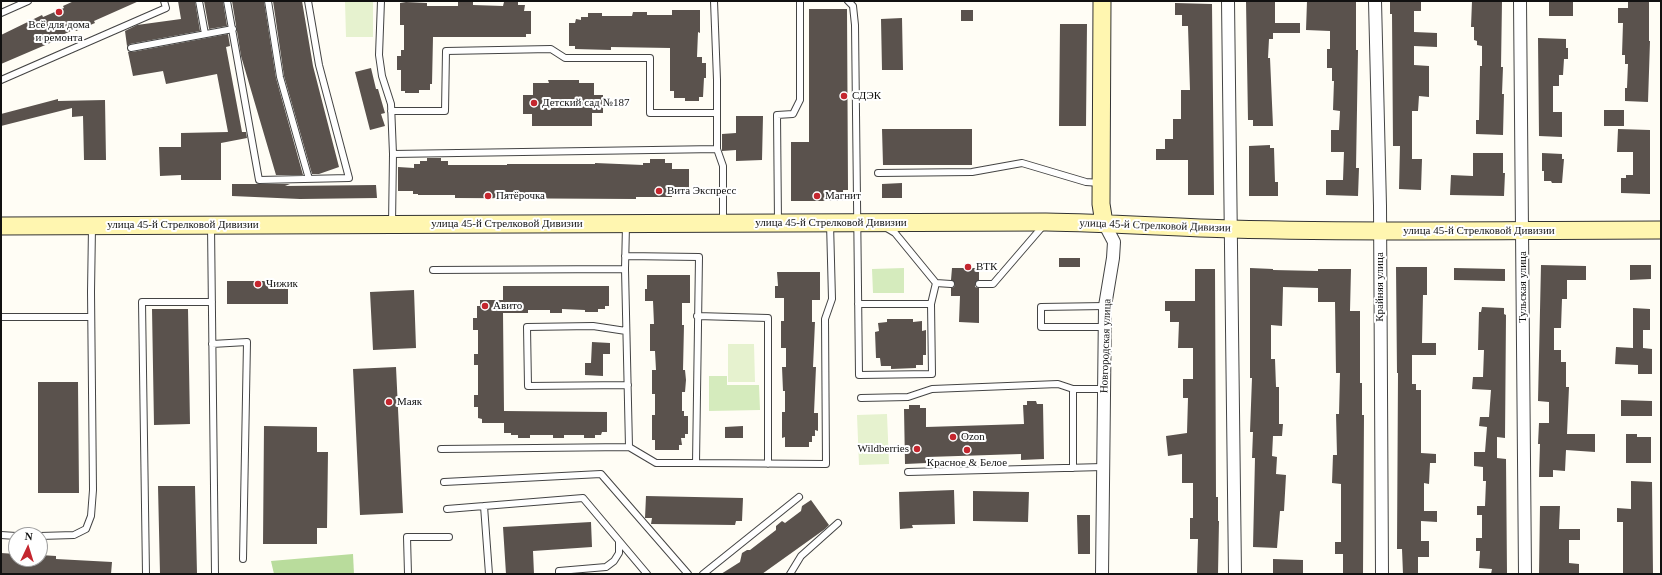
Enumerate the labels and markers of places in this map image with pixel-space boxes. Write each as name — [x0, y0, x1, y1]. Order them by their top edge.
marker: Всё для дома и ремонта — [54, 7, 64, 17]
place label: Всё для дома и ремонта — [28, 18, 90, 44]
place label: СДЭК — [852, 89, 881, 103]
marker: СДЭК — [839, 91, 849, 101]
place label: Детский сад №187 — [542, 96, 629, 110]
marker: Детский сад №187 — [529, 98, 539, 108]
place label: Вита Экспресс — [667, 184, 736, 198]
marker: Вита Экспресс — [654, 186, 664, 196]
place label: Пятёрочка — [496, 189, 545, 203]
place label: Магнит — [825, 189, 861, 203]
marker: Пятёрочка — [483, 191, 493, 201]
marker: Магнит — [812, 191, 822, 201]
place label: ВТК — [976, 260, 997, 274]
marker: ВТК — [963, 262, 973, 272]
place label: Чижик — [266, 277, 298, 291]
marker: Чижик — [253, 279, 263, 289]
place label: Авито — [493, 299, 522, 313]
marker: Авито — [480, 301, 490, 311]
place label: Маяк — [397, 395, 422, 409]
marker: Маяк — [384, 397, 394, 407]
place label: Ozon — [961, 430, 985, 444]
marker: Ozon — [948, 432, 958, 442]
place label: Wildberries — [858, 442, 909, 456]
marker: Wildberries — [912, 444, 922, 454]
marker: Красное & Белое — [962, 445, 972, 455]
place label: Красное & Белое — [927, 456, 1007, 470]

